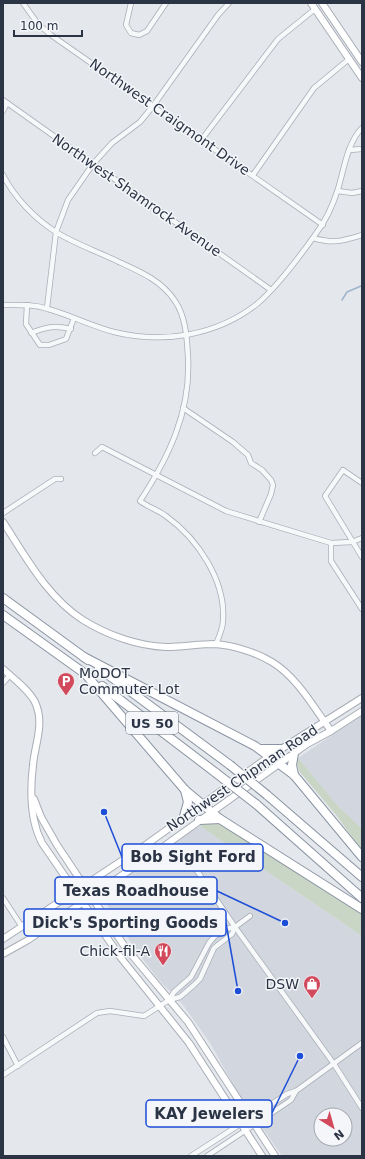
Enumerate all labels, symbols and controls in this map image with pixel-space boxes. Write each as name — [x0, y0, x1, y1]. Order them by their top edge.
scale bar — [14, 12, 82, 38]
text: 100 m — [20, 19, 58, 33]
street label: Northwest Craigmont Drive — [87, 55, 253, 179]
street label: Northwest Shamrock Avenue — [49, 130, 225, 260]
place label: MoDOT Commuter Lot — [79, 665, 180, 697]
parking icon: MoDOT Commuter Lot — [56, 671, 76, 696]
road number: US 50 — [126, 712, 178, 734]
street label: Northwest Chipman Road — [164, 721, 320, 835]
callout: Bob Sight Ford — [122, 844, 263, 871]
text: Bob Sight Ford — [130, 848, 256, 866]
callout: Texas Roadhouse — [55, 877, 217, 904]
text: Texas Roadhouse — [63, 882, 209, 900]
callout: Dick's Sporting Goods — [24, 909, 226, 936]
text: Dick's Sporting Goods — [32, 914, 218, 932]
restaurant icon: Chick-fil-A — [153, 941, 173, 966]
place label: Chick-fil-A — [80, 943, 150, 959]
shop icon: DSW — [302, 974, 322, 999]
place label: DSW — [265, 976, 299, 992]
callout: KAY Jewelers — [146, 1100, 272, 1127]
text: KAY Jewelers — [154, 1105, 264, 1123]
north arrow — [313, 1107, 353, 1147]
text: N — [331, 1127, 346, 1143]

